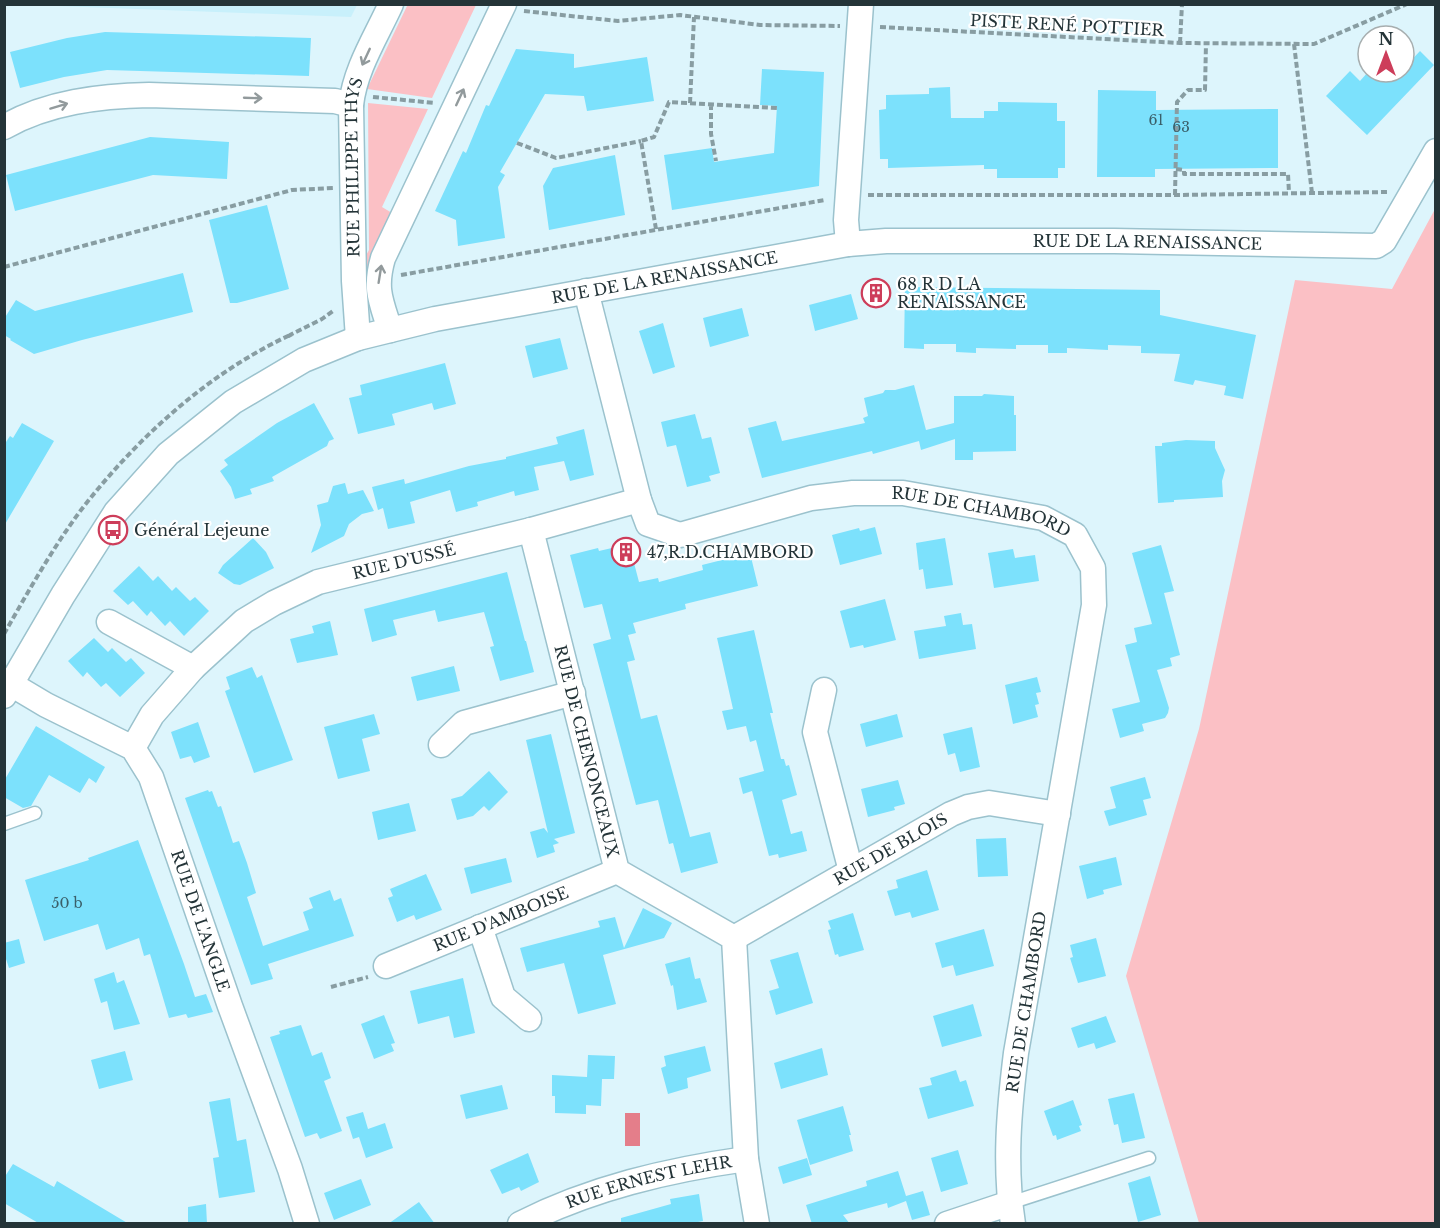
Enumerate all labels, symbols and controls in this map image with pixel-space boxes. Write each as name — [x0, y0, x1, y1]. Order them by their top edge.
street label: PISTE RENÉ POTTIER — [969, 10, 1166, 40]
north arrow — [1356, 24, 1416, 84]
text: N — [1378, 29, 1394, 49]
one-way arrow — [359, 48, 371, 66]
street label: RUE PHILIPPE THYS — [341, 75, 367, 257]
one-way arrow — [454, 88, 466, 106]
one-way arrow — [242, 93, 262, 104]
one-way arrow — [49, 100, 68, 111]
house number: 61 — [1148, 111, 1164, 129]
house number: 63 — [1172, 118, 1190, 136]
street label: RUE DE LA RENAISSANCE — [1033, 231, 1262, 254]
street label: RUE DE LA RENAISSANCE — [550, 247, 779, 308]
one-way arrow — [374, 265, 385, 284]
place label: 68 R D LA RENAISSANCE — [897, 274, 1026, 312]
building icon: 68 R D LA RENAISSANCE — [860, 277, 892, 309]
street label: RUE DE CHAMBORD — [892, 483, 1074, 541]
bus stop icon: Général Lejeune — [97, 514, 129, 546]
place label: Général Lejeune — [134, 520, 269, 540]
building icon: 47,R.D.CHAMBORD — [610, 536, 642, 568]
street label: RUE D'USSÉ — [350, 539, 458, 583]
place label: 47,R.D.CHAMBORD — [647, 542, 814, 562]
street label: RUE DE CHENONCEAUX — [550, 643, 623, 860]
street label: RUE DE BLOIS — [830, 808, 951, 889]
street label: RUE DE L'ANGLE — [167, 847, 234, 994]
street label: RUE D'AMBOISE — [430, 882, 571, 956]
house number: 50 b — [51, 894, 83, 912]
street label: RUE DE CHAMBORD — [1002, 910, 1050, 1094]
street label: RUE ERNEST LEHR — [563, 1151, 734, 1213]

